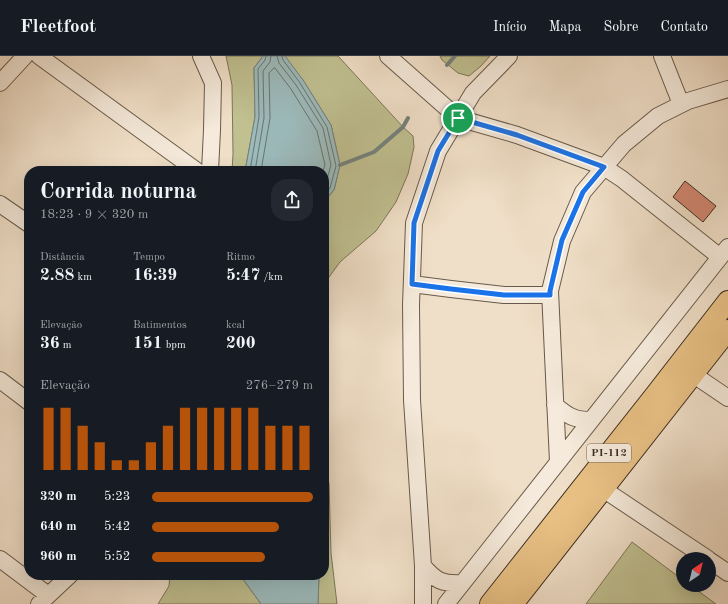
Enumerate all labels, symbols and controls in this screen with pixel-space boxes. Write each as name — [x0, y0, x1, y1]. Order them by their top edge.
text: Fleetfoot — [20, 18, 96, 37]
text: Início — [493, 20, 527, 34]
text: Mapa — [549, 20, 581, 34]
text: Sobre — [603, 20, 638, 34]
text: Contato — [660, 20, 708, 34]
pin — [441, 101, 475, 135]
icon: arrive — [447, 107, 469, 129]
button: share — [271, 179, 313, 221]
text: Corrida noturna — [40, 181, 197, 203]
text: 18:23 · 9 × 320 m — [40, 208, 148, 221]
text: Distância — [40, 252, 85, 263]
text: Tempo — [133, 252, 165, 263]
text: Ritmo — [226, 252, 255, 263]
text: 2.88 — [40, 267, 74, 284]
text: 16:39 — [133, 267, 177, 284]
text: 5:47 — [226, 267, 260, 284]
text: km — [74, 272, 92, 283]
text: /km — [260, 272, 283, 283]
text: Elevação — [40, 320, 82, 331]
text: Batimentos — [133, 320, 187, 331]
text: kcal — [226, 320, 245, 331]
text: 36 — [40, 335, 60, 352]
text: 151 — [133, 335, 163, 352]
text: 200 — [226, 335, 256, 352]
text: m — [60, 340, 72, 351]
text: bpm — [163, 340, 186, 351]
text: Elevação — [40, 379, 90, 392]
text: 276–279 m — [246, 379, 313, 392]
road number: PI-112 — [587, 444, 631, 462]
text: 320 m — [40, 490, 77, 503]
text: 5:23 — [104, 490, 130, 503]
text: 640 m — [40, 520, 77, 533]
text: 5:42 — [104, 520, 130, 533]
text: 960 m — [40, 550, 77, 563]
text: 5:52 — [104, 550, 130, 563]
north arrow — [676, 552, 716, 592]
map controls — [676, 552, 716, 592]

